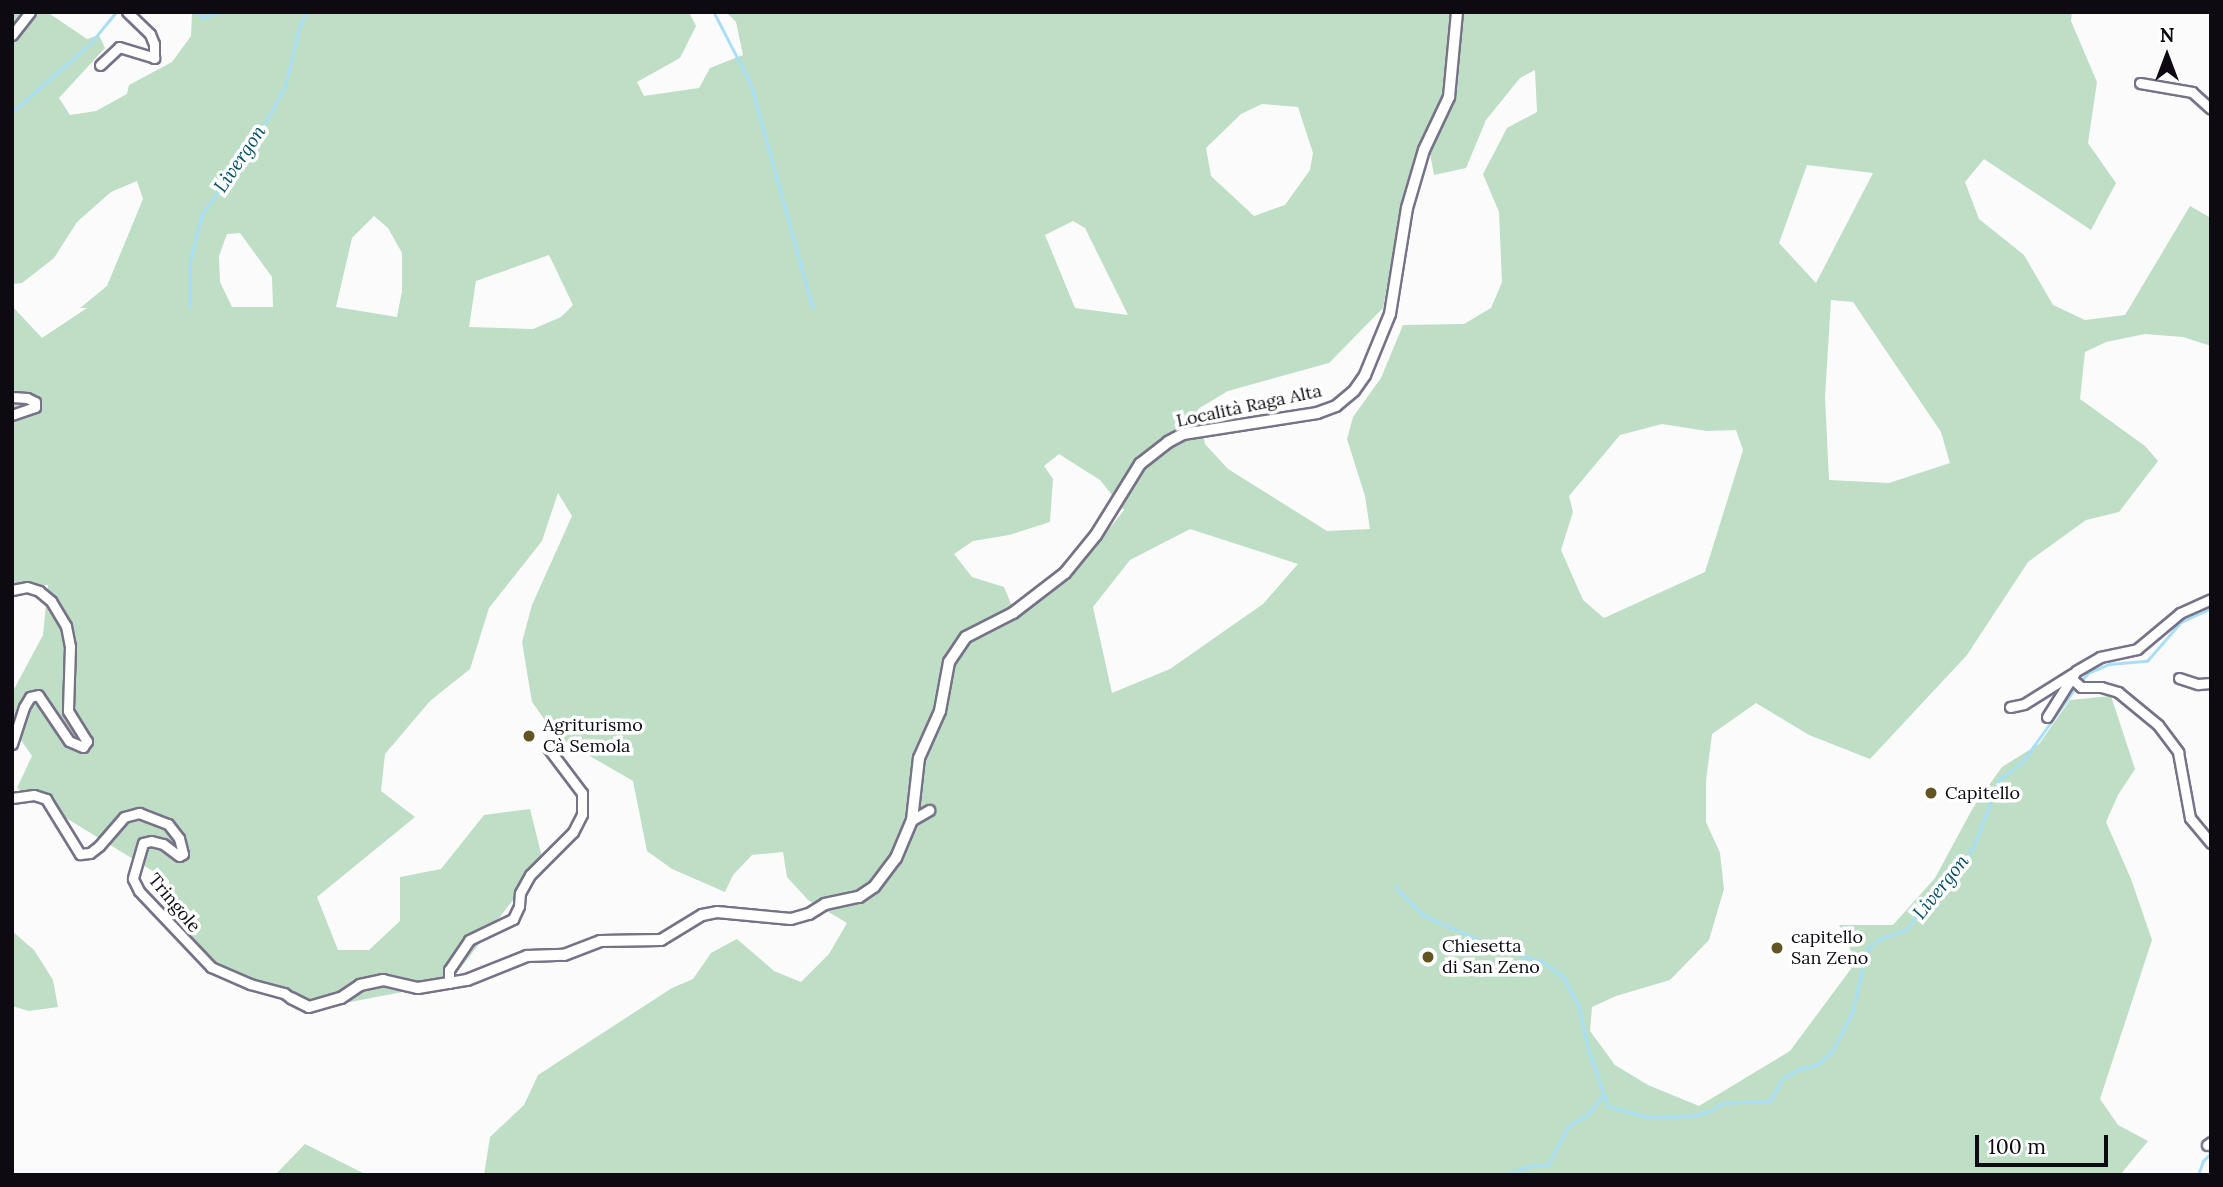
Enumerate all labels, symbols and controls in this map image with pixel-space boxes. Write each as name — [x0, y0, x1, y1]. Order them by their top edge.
north arrow — [2132, 21, 2202, 91]
text: N — [2160, 23, 2174, 47]
water label: Livergon — [209, 121, 271, 197]
street label: Località Raga Alta — [1174, 380, 1324, 432]
place label: Agriturismo Cà Semola — [543, 715, 643, 758]
marker: Agriturismo Cà Semola — [521, 728, 537, 744]
place label: Capitello — [1945, 782, 2020, 804]
marker: Capitello — [1923, 785, 1939, 801]
water label: Livergon — [1908, 850, 1974, 924]
street label: Tringole — [143, 869, 205, 937]
place label: capitello San Zeno — [1791, 927, 1868, 970]
place label: Chiesetta di San Zeno — [1442, 936, 1540, 978]
marker: capitello San Zeno — [1769, 940, 1785, 956]
marker: Chiesetta di San Zeno — [1420, 949, 1436, 965]
scale bar — [1978, 1120, 2111, 1164]
text: 100 m — [1988, 1133, 2046, 1160]

